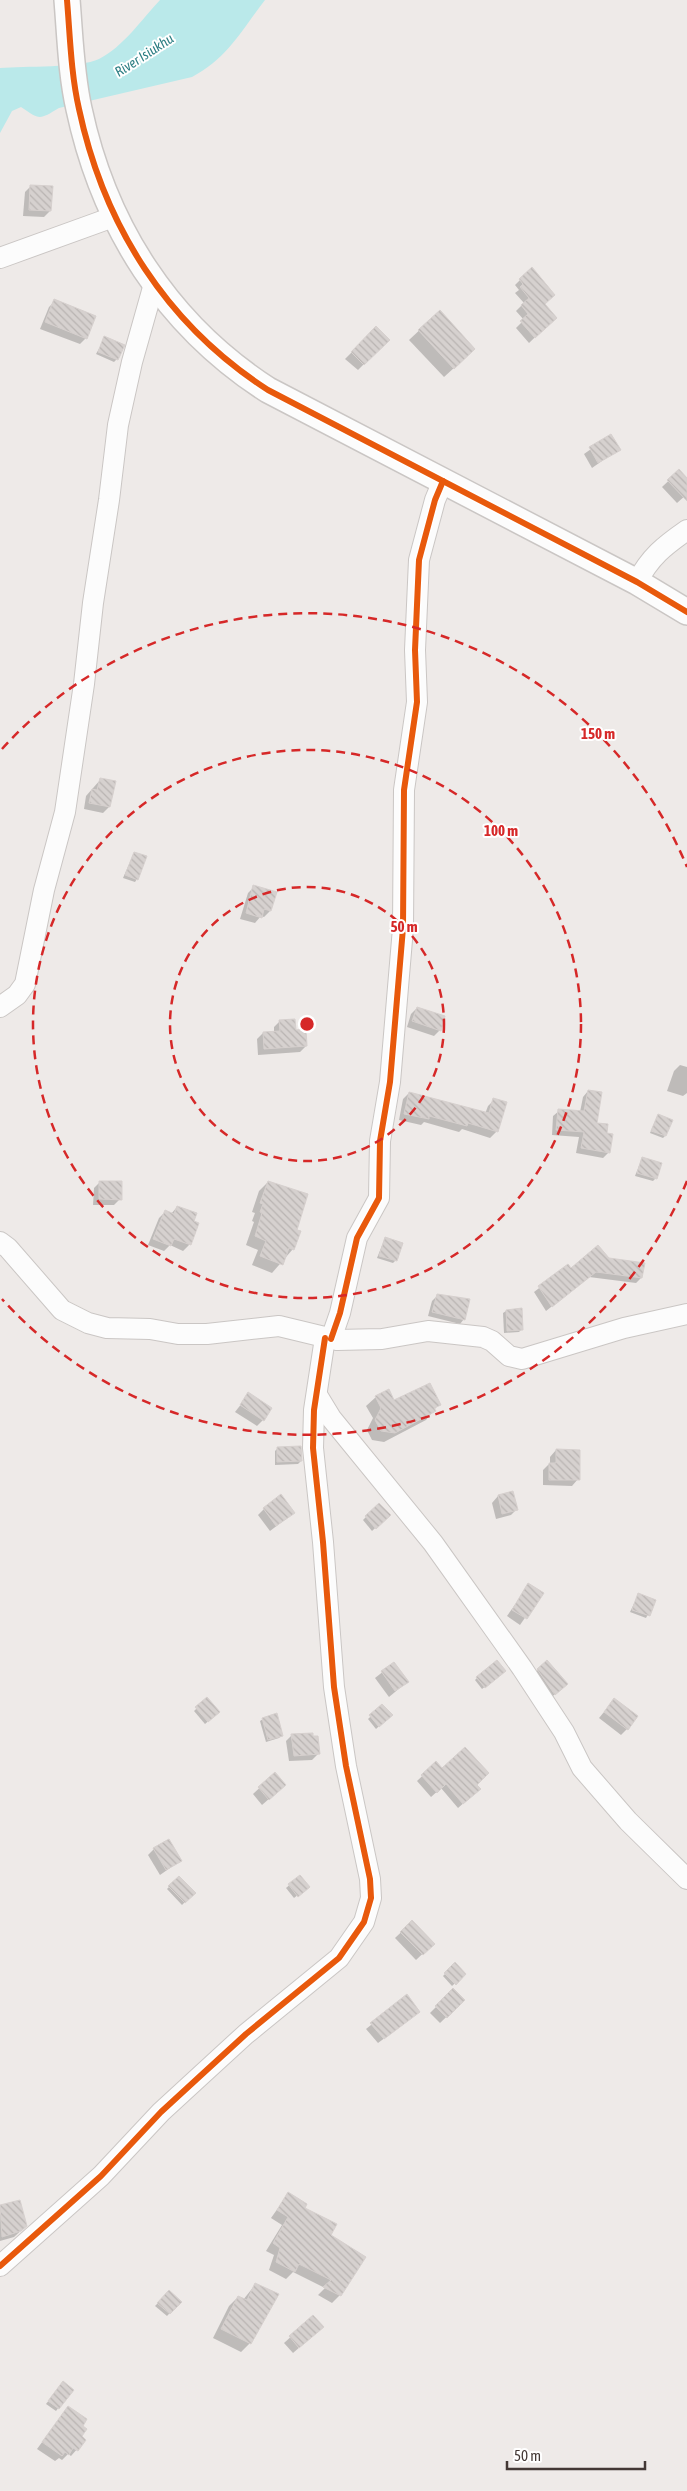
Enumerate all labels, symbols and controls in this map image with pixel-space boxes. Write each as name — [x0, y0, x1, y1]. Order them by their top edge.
water label: River Isiukhu — [112, 30, 176, 80]
text: 150 m — [581, 725, 615, 742]
text: 100 m — [484, 822, 518, 839]
text: 50 m — [391, 918, 418, 935]
centre of rings — [298, 1015, 316, 1033]
scale bar — [507, 2438, 644, 2470]
text: 50 m — [514, 2447, 541, 2464]

